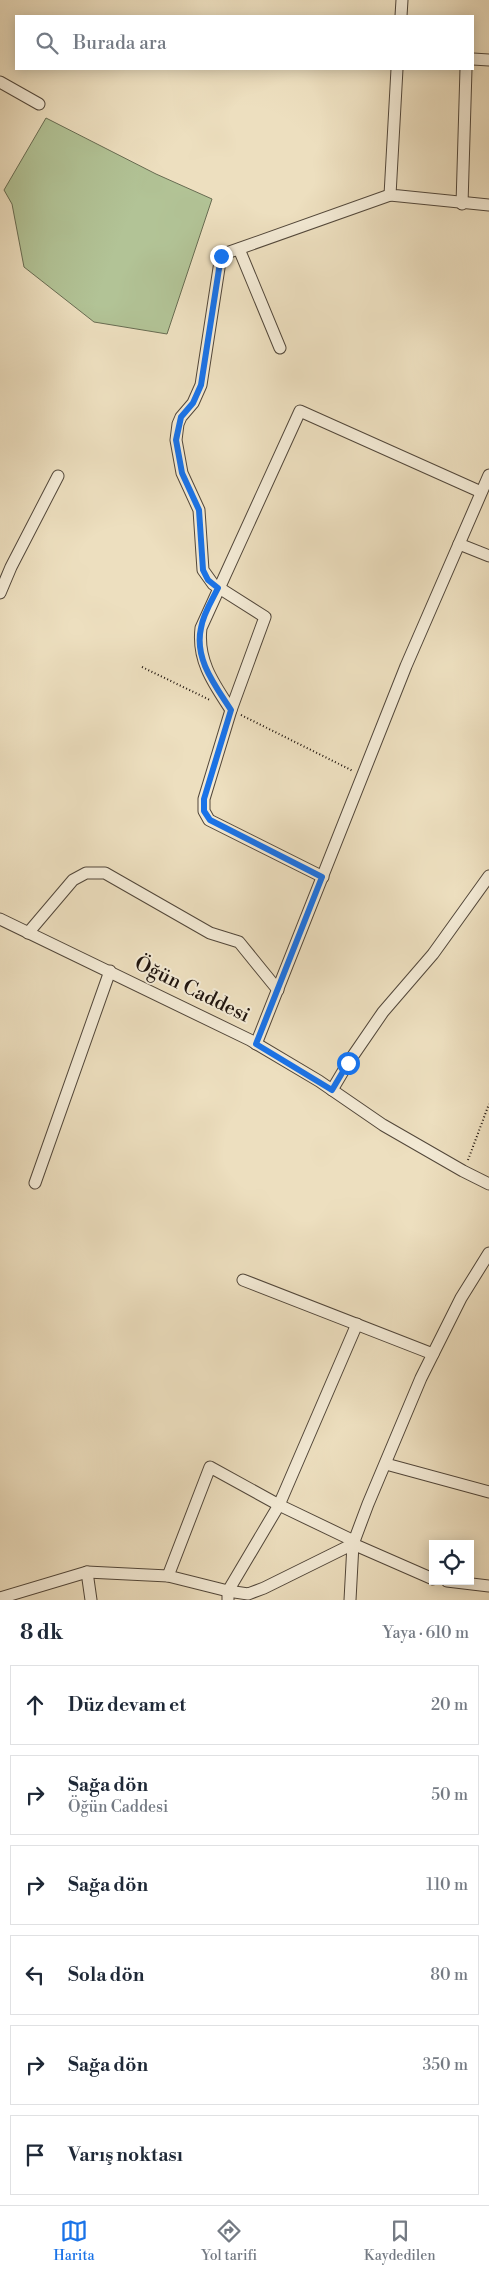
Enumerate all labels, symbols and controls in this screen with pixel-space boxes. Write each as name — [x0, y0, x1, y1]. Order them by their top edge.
search box — [15, 15, 474, 70]
icon: search — [33, 29, 61, 57]
text: Burada ara — [73, 31, 167, 55]
route end — [210, 245, 233, 268]
street label: Öğün Caddesi — [130, 950, 255, 1029]
route start — [337, 1052, 360, 1075]
map controls — [429, 1540, 474, 1585]
button: locate — [429, 1540, 474, 1585]
text: 8 dk — [20, 1620, 63, 1646]
text: Yaya · 610 m — [383, 1623, 469, 1643]
icon: ahead — [21, 1691, 49, 1719]
text: Düz devam et — [68, 1693, 186, 1717]
text: 20 m — [431, 1695, 468, 1715]
text: Sağa dön — [68, 1773, 148, 1797]
icon: right — [21, 1781, 49, 1809]
text: 50 m — [431, 1785, 468, 1805]
text: Öğün Caddesi — [68, 1797, 168, 1817]
icon: right — [21, 1871, 49, 1899]
text: Sağa dön — [68, 1873, 148, 1897]
text: 110 m — [426, 1875, 468, 1895]
icon: left — [21, 1961, 49, 1989]
text: Sola dön — [68, 1963, 144, 1987]
text: 80 m — [430, 1965, 468, 1985]
icon: right — [21, 2051, 49, 2079]
text: Sağa dön — [68, 2053, 148, 2077]
text: 350 m — [422, 2055, 468, 2075]
icon: arrive — [21, 2141, 49, 2169]
text: Varış noktası — [68, 2143, 183, 2167]
tab: Harita — [53, 2217, 95, 2265]
tab: Yol tarifi — [202, 2217, 257, 2265]
tab: Kaydedilen — [364, 2217, 436, 2265]

